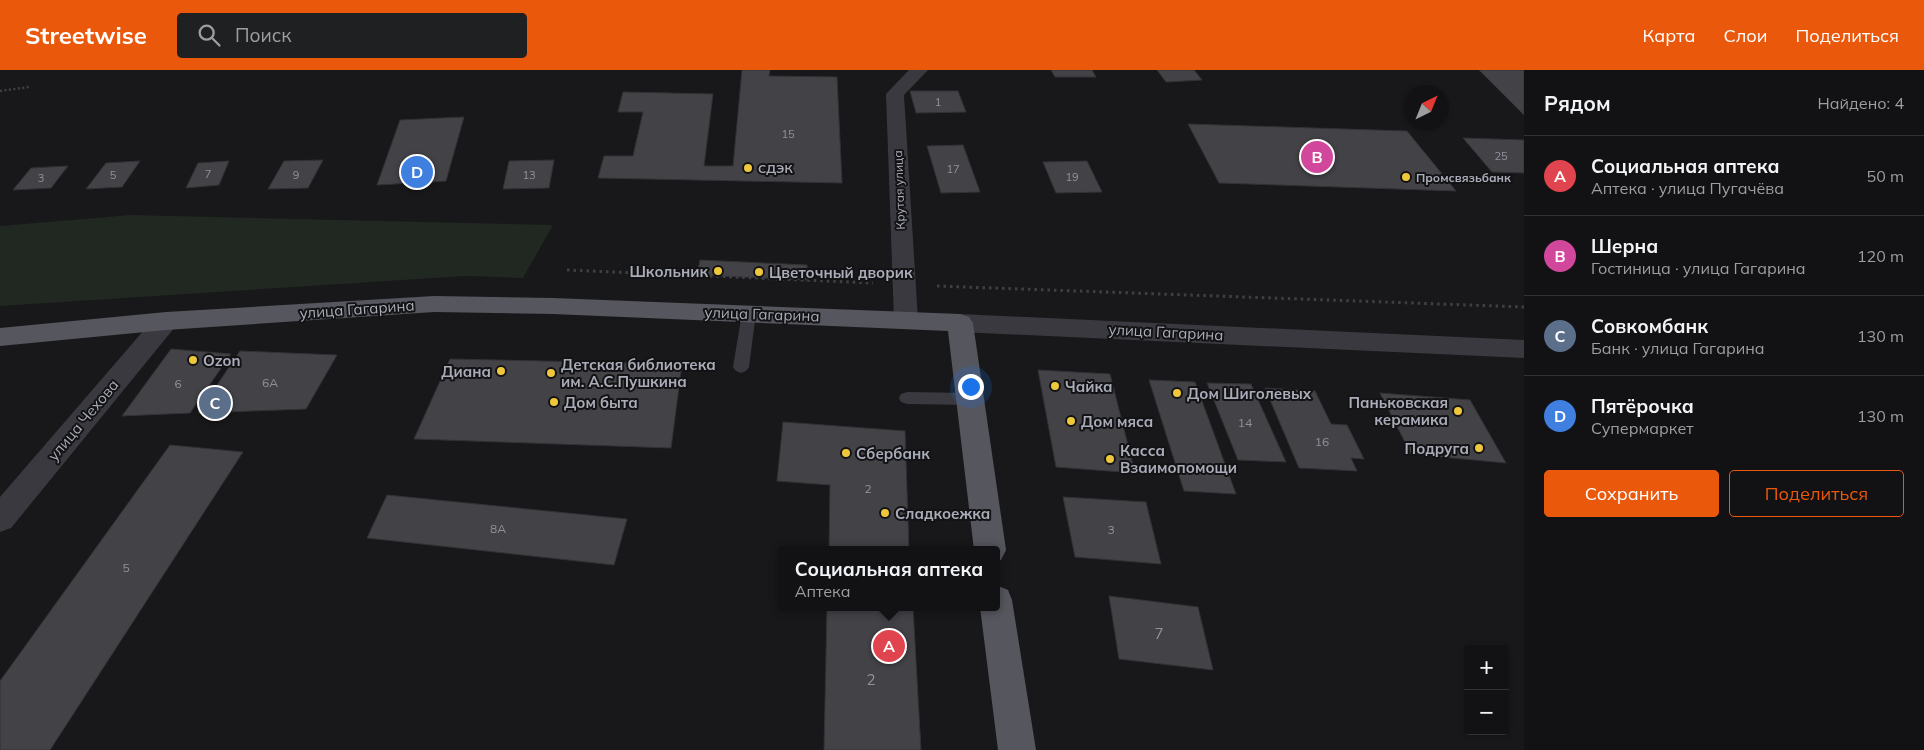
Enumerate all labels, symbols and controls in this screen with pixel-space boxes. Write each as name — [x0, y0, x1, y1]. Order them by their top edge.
search box — [177, 13, 527, 58]
text: Streetwise — [25, 20, 147, 50]
icon: search — [195, 21, 223, 49]
text: Поиск — [235, 23, 292, 47]
text: Карта — [1643, 24, 1695, 47]
text: Слои — [1723, 24, 1768, 47]
text: Поделиться — [1796, 24, 1899, 47]
north arrow — [1404, 85, 1449, 130]
text: Рядом — [1544, 90, 1611, 116]
text: Найдено: 4 — [1818, 93, 1904, 113]
house number: 1 — [935, 95, 941, 109]
house number: 15 — [781, 127, 795, 141]
pin: B — [1301, 138, 1333, 176]
house number: 25 — [1494, 149, 1508, 163]
street label: Крутая улица — [890, 150, 908, 230]
pin: D — [401, 153, 433, 191]
text: Социальная аптека — [1591, 154, 1780, 178]
place label: СДЭК — [758, 161, 793, 176]
marker: СДЭК — [742, 162, 754, 174]
house number: 17 — [946, 162, 960, 176]
text: A — [1554, 166, 1566, 186]
text: 50 m — [1867, 166, 1904, 186]
house number: 7 — [205, 167, 211, 181]
house number: 5 — [110, 168, 117, 182]
house number: 9 — [293, 168, 299, 182]
house number: 13 — [522, 168, 536, 182]
house number: 19 — [1065, 170, 1079, 184]
place label: Промсвязьбанк — [1416, 170, 1511, 185]
house number: 3 — [38, 171, 44, 185]
marker: Промсвязьбанк — [1400, 171, 1412, 183]
text: Аптека · улица Пугачёва — [1591, 178, 1784, 198]
text: Шерна — [1591, 234, 1658, 258]
text: B — [1554, 246, 1566, 266]
text: 120 m — [1857, 246, 1904, 266]
text: Гостиница · улица Гагарина — [1591, 258, 1806, 278]
place label: Школьник — [629, 262, 708, 281]
place label: Цветочный дворик — [769, 263, 913, 282]
marker: Школьник — [712, 265, 724, 277]
marker: Цветочный дворик — [753, 266, 765, 278]
street label: улица Гагарина — [299, 296, 415, 322]
street label: улица Гагарина — [704, 302, 820, 326]
text: Совкомбанк — [1591, 314, 1708, 338]
street label: улица Гагарина — [1108, 320, 1224, 344]
text: C — [1555, 326, 1565, 346]
text: 130 m — [1857, 326, 1904, 346]
text: Банк · улица Гагарина — [1591, 338, 1765, 358]
place label: Ozon — [203, 351, 240, 370]
marker: Ozon — [187, 354, 199, 366]
place label: Детская библиотека им. А.С.Пушкина — [561, 355, 716, 391]
place label: Диана — [441, 362, 491, 381]
marker: Диана — [495, 365, 507, 377]
marker: Детская библиотека им. А.С.Пушкина — [545, 367, 557, 379]
your location — [958, 374, 984, 400]
street label: улица Чехова — [43, 375, 123, 465]
house number: 6А — [262, 375, 278, 390]
house number: 6 — [174, 376, 182, 391]
place label: Чайка — [1065, 377, 1112, 396]
marker: Чайка — [1049, 380, 1061, 392]
pin: C — [199, 384, 231, 422]
place label: Дом Шиголевых — [1187, 384, 1312, 403]
marker: Дом Шиголевых — [1171, 387, 1183, 399]
place label: Дом быта — [564, 393, 638, 412]
place label: Паньковская керамика — [1348, 393, 1448, 429]
text: Пятёрочка — [1591, 394, 1694, 418]
marker: Дом быта — [548, 396, 560, 408]
marker: Паньковская керамика — [1452, 405, 1464, 417]
text: D — [1554, 406, 1566, 426]
text: 130 m — [1857, 406, 1904, 426]
place label: Дом мяса — [1081, 412, 1153, 431]
marker: Дом мяса — [1065, 415, 1077, 427]
house number: 14 — [1238, 415, 1252, 430]
text: Супермаркет — [1591, 418, 1694, 438]
house number: 16 — [1315, 434, 1329, 449]
place label: Подруга — [1405, 439, 1469, 458]
place label: Касса Взаимопомощи — [1120, 441, 1237, 477]
marker: Подруга — [1473, 442, 1485, 454]
place label: Сбербанк — [856, 444, 930, 463]
marker: Сбербанк — [840, 447, 852, 459]
marker: Касса Взаимопомощи — [1104, 453, 1116, 465]
button: Сохранить — [1544, 470, 1719, 517]
button: Поделиться — [1729, 470, 1904, 517]
house number: 2 — [864, 481, 872, 496]
place label: Сладкоежка — [895, 504, 990, 523]
marker: Сладкоежка — [879, 507, 891, 519]
house number: 8А — [490, 521, 506, 536]
house number: 3 — [1107, 522, 1115, 537]
popup — [778, 546, 1000, 611]
text: Социальная аптека — [795, 557, 983, 581]
house number: 5 — [122, 560, 130, 575]
text: Аптека — [795, 581, 850, 601]
house number: 7 — [1154, 624, 1164, 643]
pin: A — [873, 627, 905, 665]
map controls — [1464, 645, 1509, 735]
button: + — [1464, 645, 1509, 690]
house number: 2 — [866, 670, 876, 689]
button: − — [1464, 690, 1509, 735]

